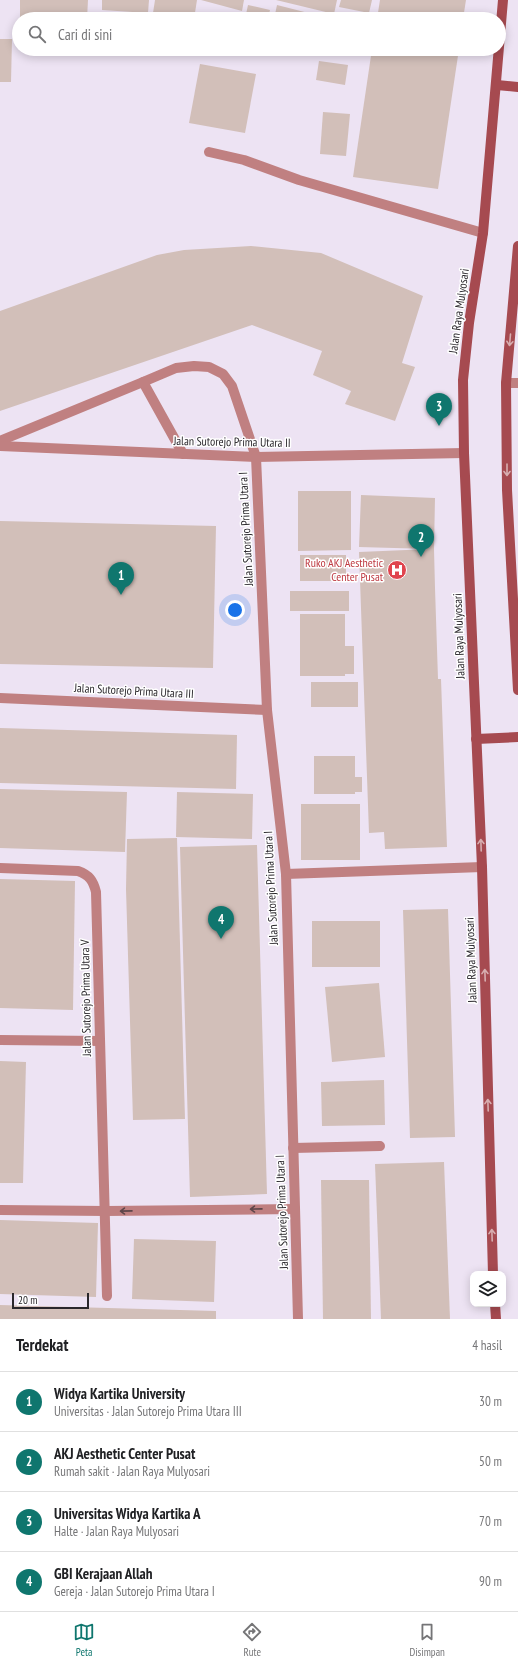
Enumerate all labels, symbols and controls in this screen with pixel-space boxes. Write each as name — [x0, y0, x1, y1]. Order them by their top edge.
search box — [12, 12, 506, 56]
icon: search — [26, 23, 48, 45]
text: Cari di sini — [58, 25, 112, 44]
street label: Jalan Raya Mulyosari — [445, 267, 472, 355]
one-way arrow — [506, 333, 514, 346]
pin: 3 — [426, 393, 452, 426]
street label: Jalan Sutorejo Prima Utara II — [172, 433, 291, 450]
one-way arrow — [503, 463, 511, 476]
street label: Jalan Sutorejo Prima Utara I — [235, 472, 256, 587]
pin: 2 — [408, 524, 434, 557]
place label: Ruko AKJ Aesthetic Center Pusat — [305, 555, 384, 584]
hospital icon: Ruko AKJ Aesthetic Center Pusat — [386, 559, 408, 581]
pin: 1 — [108, 562, 134, 595]
street label: Jalan Raya Mulyosari — [450, 593, 468, 680]
your location — [225, 600, 245, 620]
street label: Jalan Sutorejo Prima Utara III — [73, 680, 194, 701]
street label: Jalan Sutorejo Prima Utara I — [260, 831, 281, 946]
one-way arrow — [477, 839, 485, 852]
pin: 4 — [208, 906, 234, 939]
street label: Jalan Raya Mulyosari — [462, 917, 480, 1004]
street label: Jalan Sutorejo Prima Utara V — [77, 939, 94, 1058]
one-way arrow — [481, 969, 489, 982]
one-way arrow — [485, 1099, 492, 1112]
street label: Jalan Sutorejo Prima Utara I — [272, 1155, 291, 1270]
one-way arrow — [250, 1205, 263, 1213]
one-way arrow — [120, 1207, 133, 1214]
one-way arrow — [488, 1229, 496, 1242]
map controls — [470, 1271, 506, 1307]
button: layers — [470, 1271, 506, 1307]
scale bar — [12, 1291, 89, 1310]
text: 20 m — [18, 1293, 37, 1307]
text: Terdekat — [16, 1334, 68, 1356]
text: 4 hasil — [472, 1337, 502, 1354]
text: Widya Kartika University — [54, 1384, 185, 1403]
text: 1 — [26, 1393, 32, 1410]
text: 30 m — [479, 1393, 502, 1410]
text: Universitas · Jalan Sutorejo Prima Utara III — [54, 1403, 242, 1420]
text: AKJ Aesthetic Center Pusat — [54, 1444, 195, 1463]
text: 2 — [26, 1453, 32, 1470]
text: 50 m — [479, 1453, 502, 1470]
text: Rumah sakit · Jalan Raya Mulyosari — [54, 1463, 210, 1480]
text: Universitas Widya Kartika A — [54, 1504, 201, 1523]
text: 3 — [26, 1513, 32, 1530]
text: 70 m — [479, 1513, 502, 1530]
text: Halte · Jalan Raya Mulyosari — [54, 1523, 179, 1540]
text: GBI Kerajaan Allah — [54, 1564, 153, 1583]
text: 4 — [26, 1573, 32, 1590]
text: 90 m — [479, 1573, 502, 1590]
text: Gereja · Jalan Sutorejo Prima Utara I — [54, 1583, 215, 1600]
tab: Peta — [73, 1621, 95, 1659]
tab: Rute — [241, 1621, 263, 1659]
tab: Disimpan — [409, 1621, 445, 1659]

